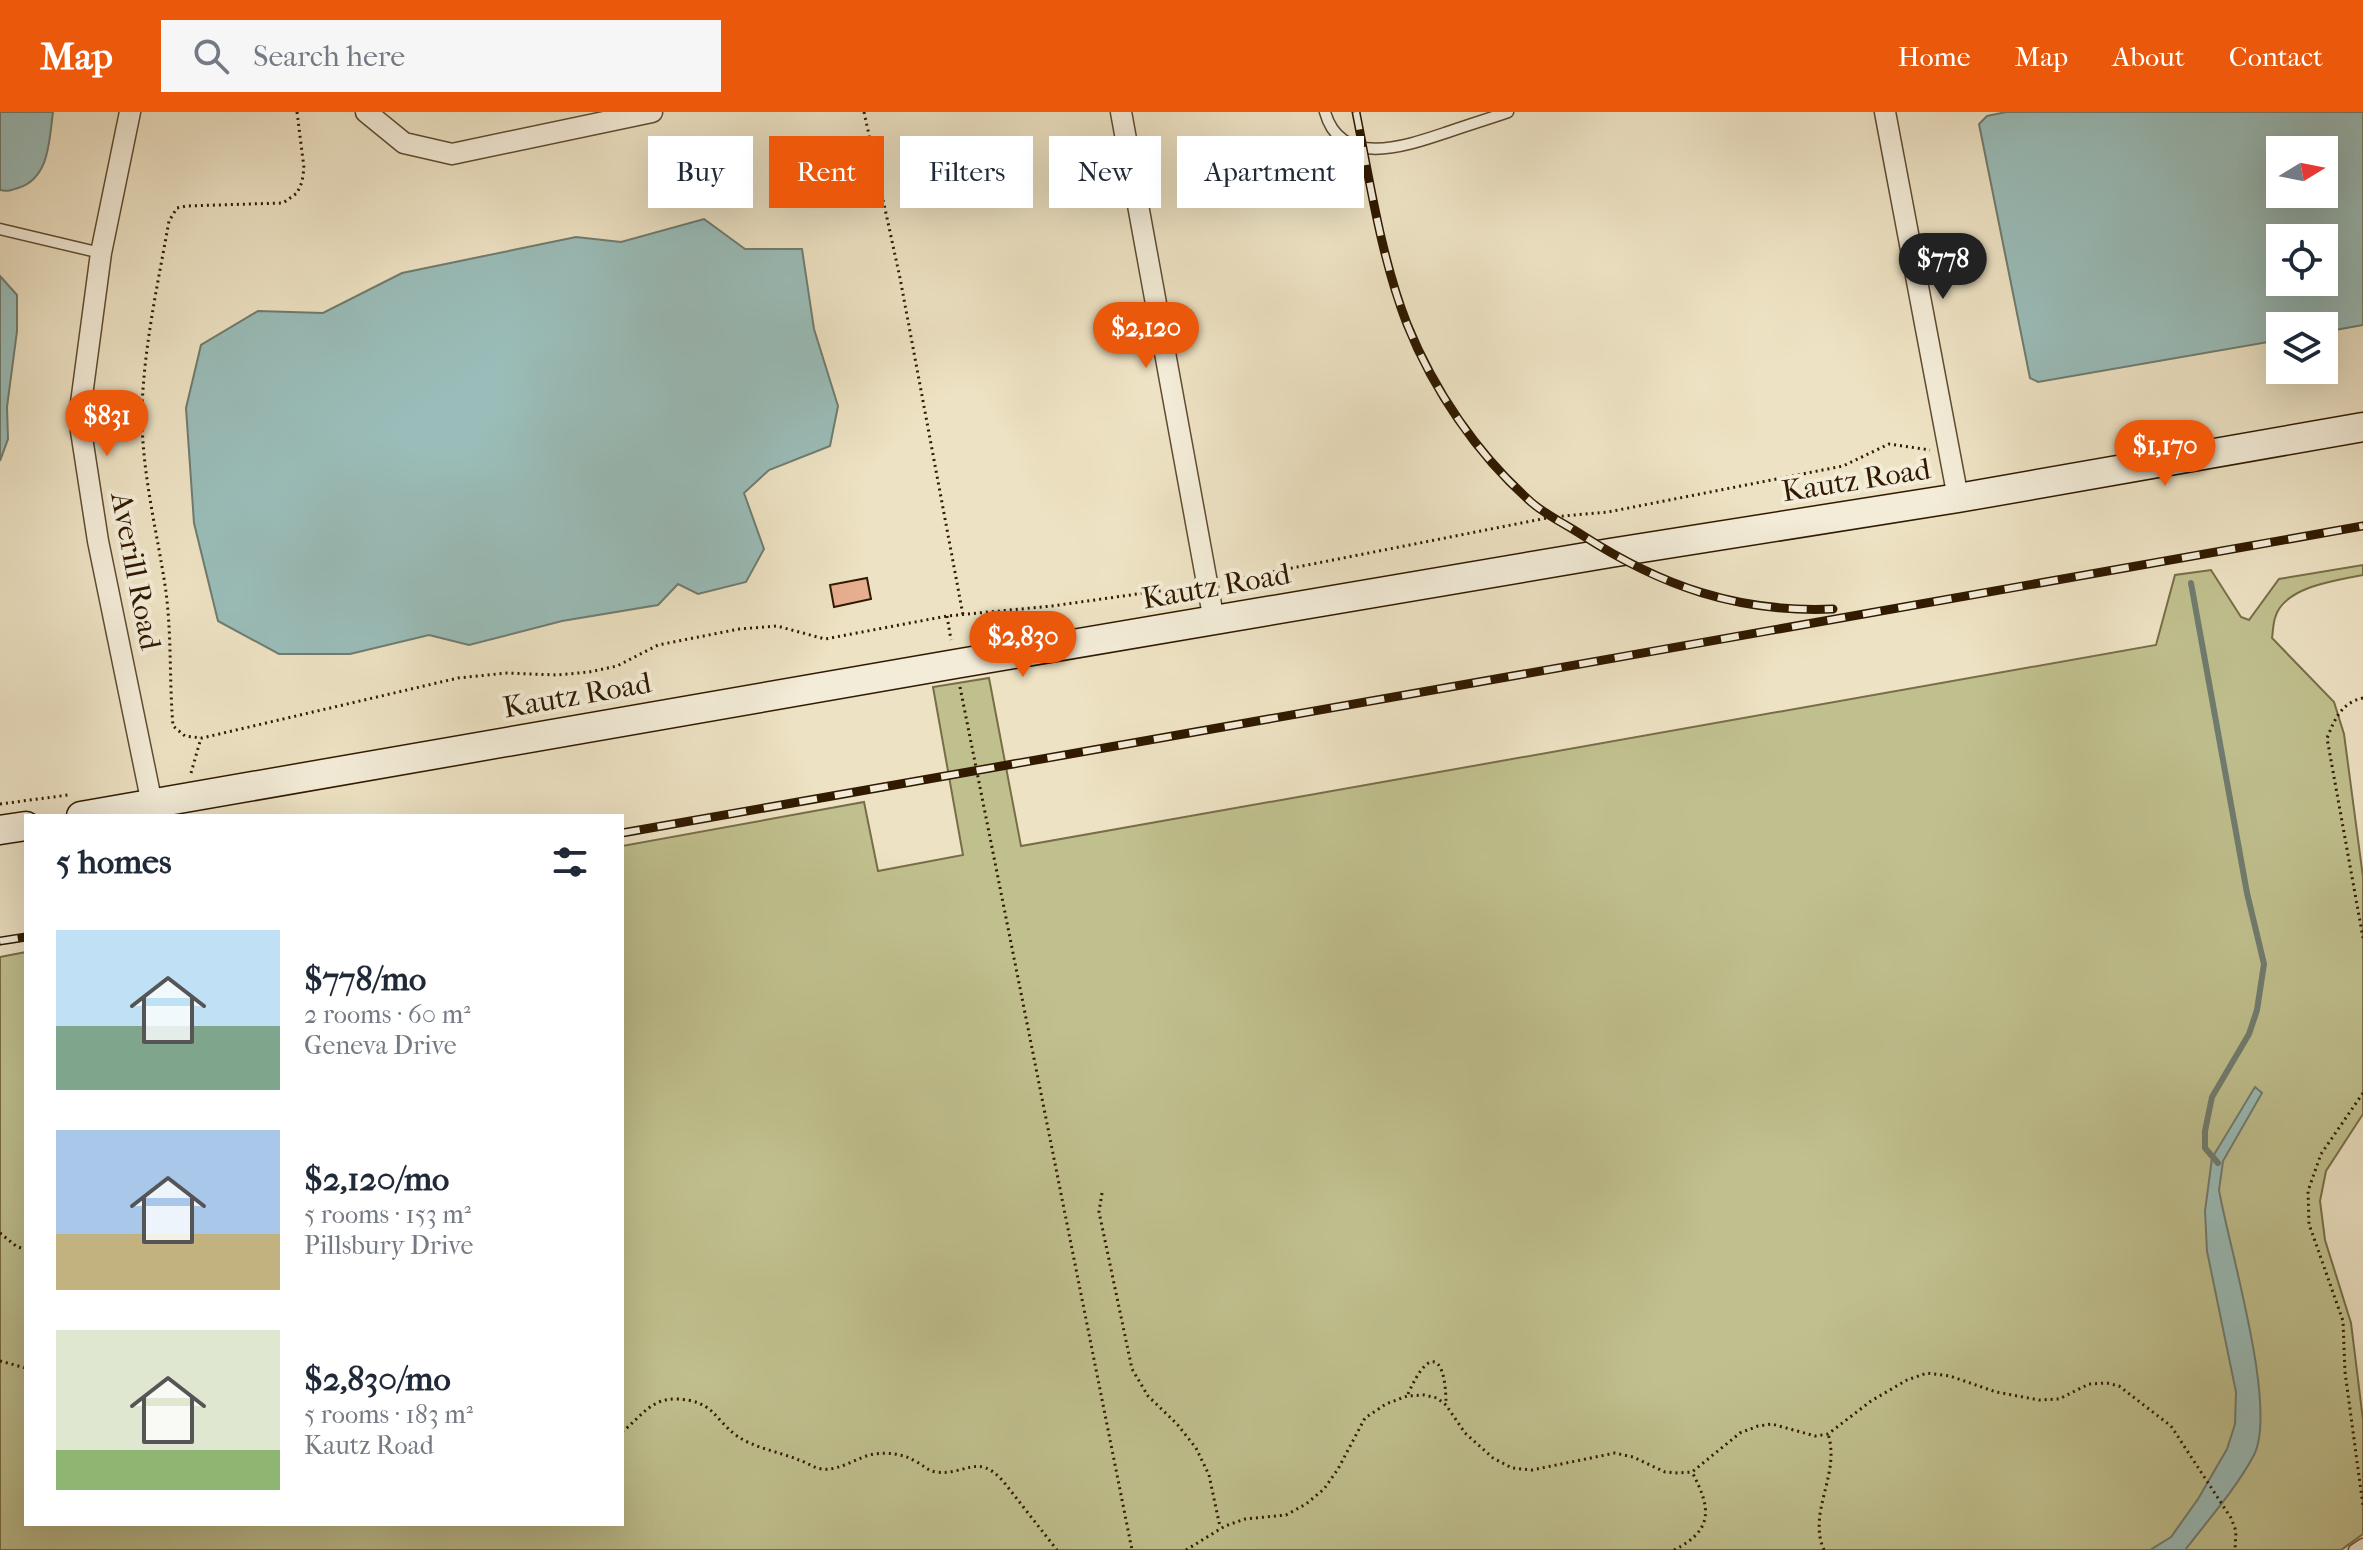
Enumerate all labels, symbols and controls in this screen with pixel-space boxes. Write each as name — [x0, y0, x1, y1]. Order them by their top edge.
search box — [161, 20, 721, 92]
text: Map — [40, 34, 113, 79]
icon: search — [189, 34, 233, 78]
text: Search here — [253, 39, 405, 74]
text: Home — [1898, 40, 1971, 73]
text: Map — [2015, 40, 2068, 73]
text: About — [2112, 40, 2185, 73]
text: Contact — [2229, 40, 2323, 73]
chip: Buy — [648, 136, 753, 208]
chip: Rent — [769, 136, 884, 208]
chip: Filters — [900, 136, 1033, 208]
chip: New — [1049, 136, 1161, 208]
chip: Apartment — [1177, 136, 1364, 208]
north arrow — [2266, 136, 2338, 208]
map controls — [2266, 136, 2338, 384]
button: locate — [2266, 224, 2338, 296]
pin: $778 — [1896, 233, 1990, 301]
text: $778 — [1917, 243, 1969, 274]
pin: $2,120 — [1081, 302, 1211, 370]
text: $2,120 — [1111, 312, 1181, 343]
button: layers — [2266, 312, 2338, 384]
pin: $831 — [60, 390, 154, 458]
text: $831 — [83, 400, 131, 431]
pin: $1,170 — [2100, 420, 2230, 488]
text: $1,170 — [2132, 430, 2198, 461]
street label: Kautz Road — [1779, 451, 1934, 510]
street label: Averill Road — [103, 488, 168, 653]
street label: Kautz Road — [1139, 556, 1294, 617]
pin: $2,830 — [958, 611, 1088, 679]
text: $2,830 — [987, 621, 1059, 652]
street label: Kautz Road — [500, 665, 655, 726]
icon: filters — [548, 840, 592, 884]
text: 5 homes — [56, 842, 171, 882]
text: $778/mo — [304, 959, 426, 999]
icon: home — [120, 962, 216, 1058]
text: 2 rooms · 60 m² — [304, 999, 471, 1030]
text: Geneva Drive — [304, 1030, 457, 1061]
text: $2,120/mo — [304, 1159, 449, 1199]
icon: home — [120, 1162, 216, 1258]
text: 5 rooms · 153 m² — [304, 1199, 471, 1230]
text: Pillsbury Drive — [304, 1230, 473, 1261]
text: $2,830/mo — [304, 1359, 451, 1399]
icon: home — [120, 1362, 216, 1458]
text: 5 rooms · 183 m² — [304, 1399, 473, 1430]
text: Kautz Road — [304, 1430, 434, 1461]

